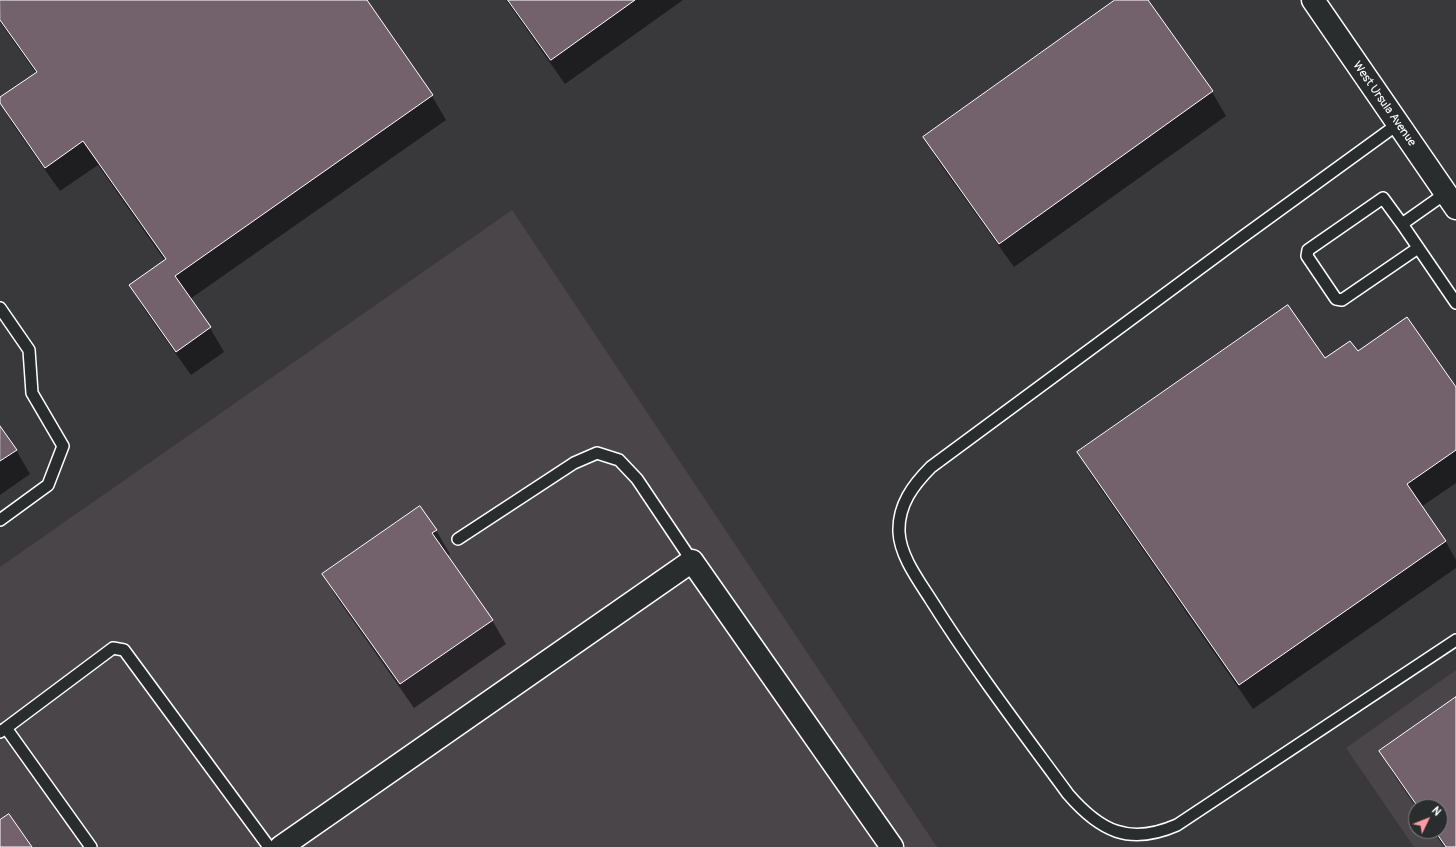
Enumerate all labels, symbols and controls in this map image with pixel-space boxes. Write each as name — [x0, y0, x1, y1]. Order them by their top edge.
street label: West Ursula Avenue — [1349, 59, 1419, 149]
north arrow — [1408, 799, 1448, 839]
text: N — [1429, 804, 1444, 818]

